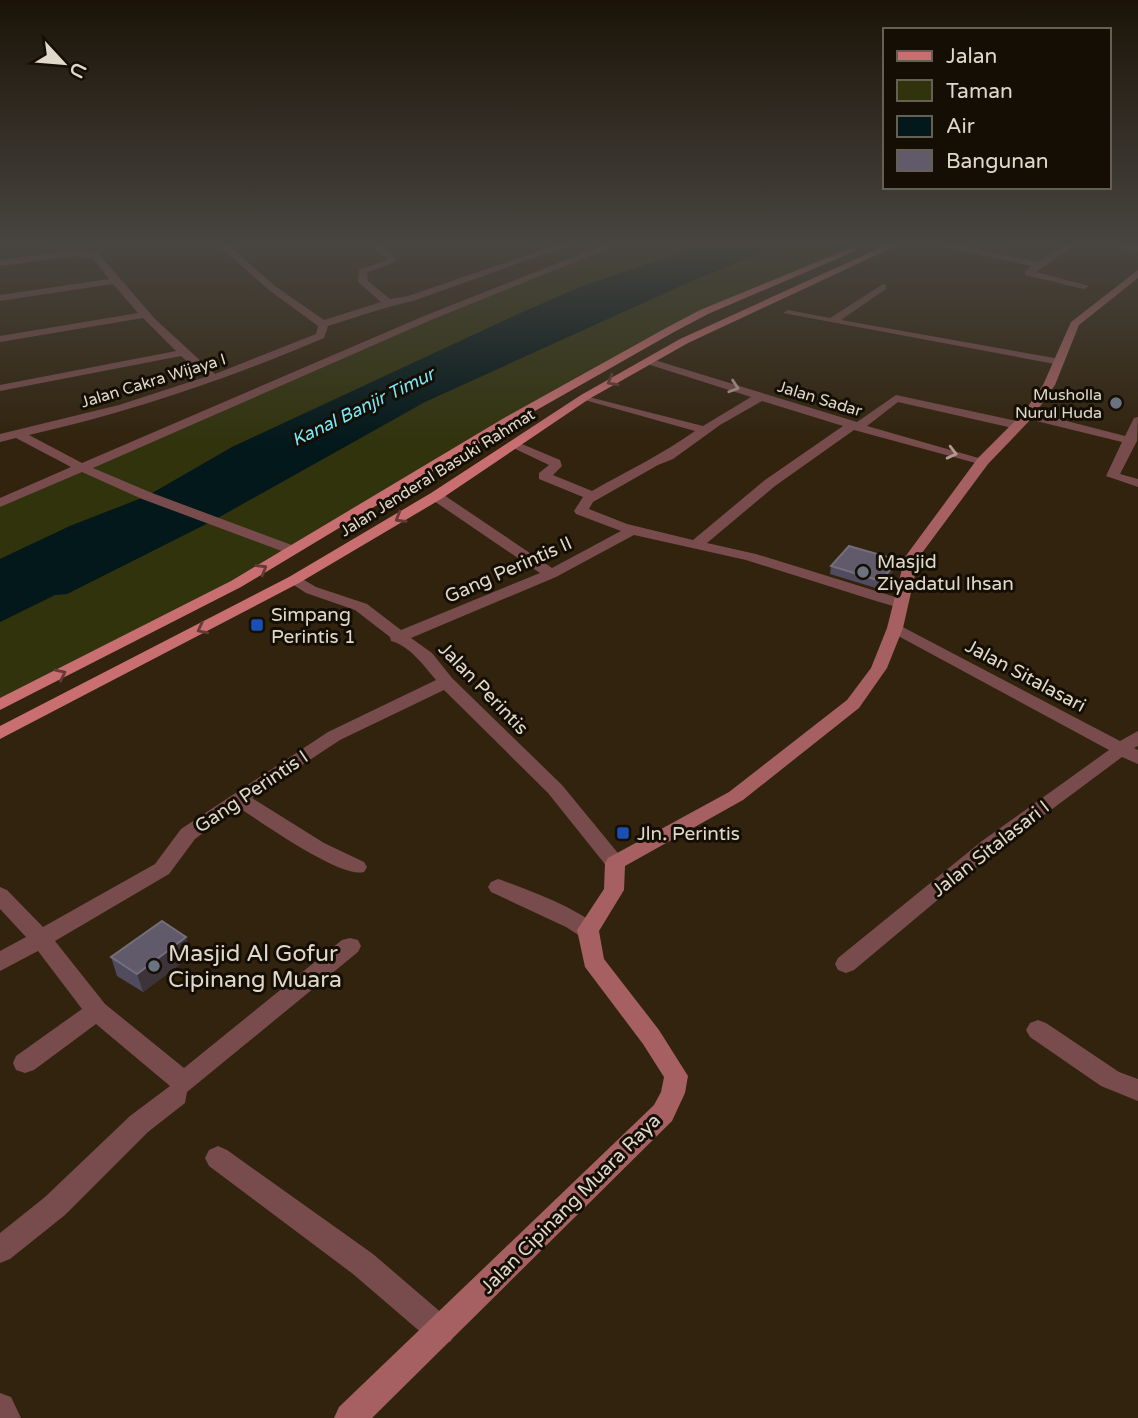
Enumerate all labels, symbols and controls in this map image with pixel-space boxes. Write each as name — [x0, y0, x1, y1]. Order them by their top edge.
north arrow — [28, 28, 98, 98]
legend — [883, 28, 1110, 189]
text: Jalan — [946, 44, 997, 69]
text: U — [64, 59, 90, 81]
text: Taman — [946, 79, 1013, 104]
text: Air — [946, 114, 975, 139]
text: Bangunan — [946, 149, 1049, 174]
street label: Jalan Cakra Wijaya I — [78, 349, 228, 413]
water label: Kanal Banjir Timur — [288, 362, 440, 451]
one-way arrow — [607, 373, 619, 386]
street label: Jalan Sadar — [775, 377, 865, 422]
one-way arrow — [728, 379, 740, 394]
place label: Musholla Nurul Huda — [1015, 385, 1102, 423]
marker: Musholla Nurul Huda — [1108, 395, 1124, 411]
street label: Jalan Jenderal Basuki Rahmat — [336, 404, 539, 541]
one-way arrow — [946, 445, 958, 459]
one-way arrow — [395, 509, 408, 522]
street label: Gang Perintis II — [441, 532, 575, 608]
place label: Masjid Ziyadatul Ihsan — [877, 551, 1014, 595]
one-way arrow — [255, 564, 268, 577]
marker: Masjid Ziyadatul Ihsan — [855, 564, 871, 580]
place label: Simpang Perintis 1 — [271, 604, 356, 648]
marker: Simpang Perintis 1 — [249, 617, 265, 633]
one-way arrow — [197, 621, 209, 635]
street label: Jalan Sitalasari — [962, 635, 1089, 717]
street label: Jalan Perintis — [434, 638, 533, 739]
one-way arrow — [54, 669, 66, 683]
street label: Gang Perintis I — [191, 746, 312, 838]
street label: Jalan Sitalasari I — [927, 796, 1054, 902]
place label: Jln. Perintis — [637, 823, 740, 845]
marker: Jln. Perintis — [615, 825, 631, 841]
place label: Masjid Al Gofur Cipinang Muara — [168, 940, 342, 994]
marker: Masjid Al Gofur Cipinang Muara — [146, 958, 162, 974]
street label: Jalan Cipinang Muara Raya — [476, 1109, 665, 1298]

